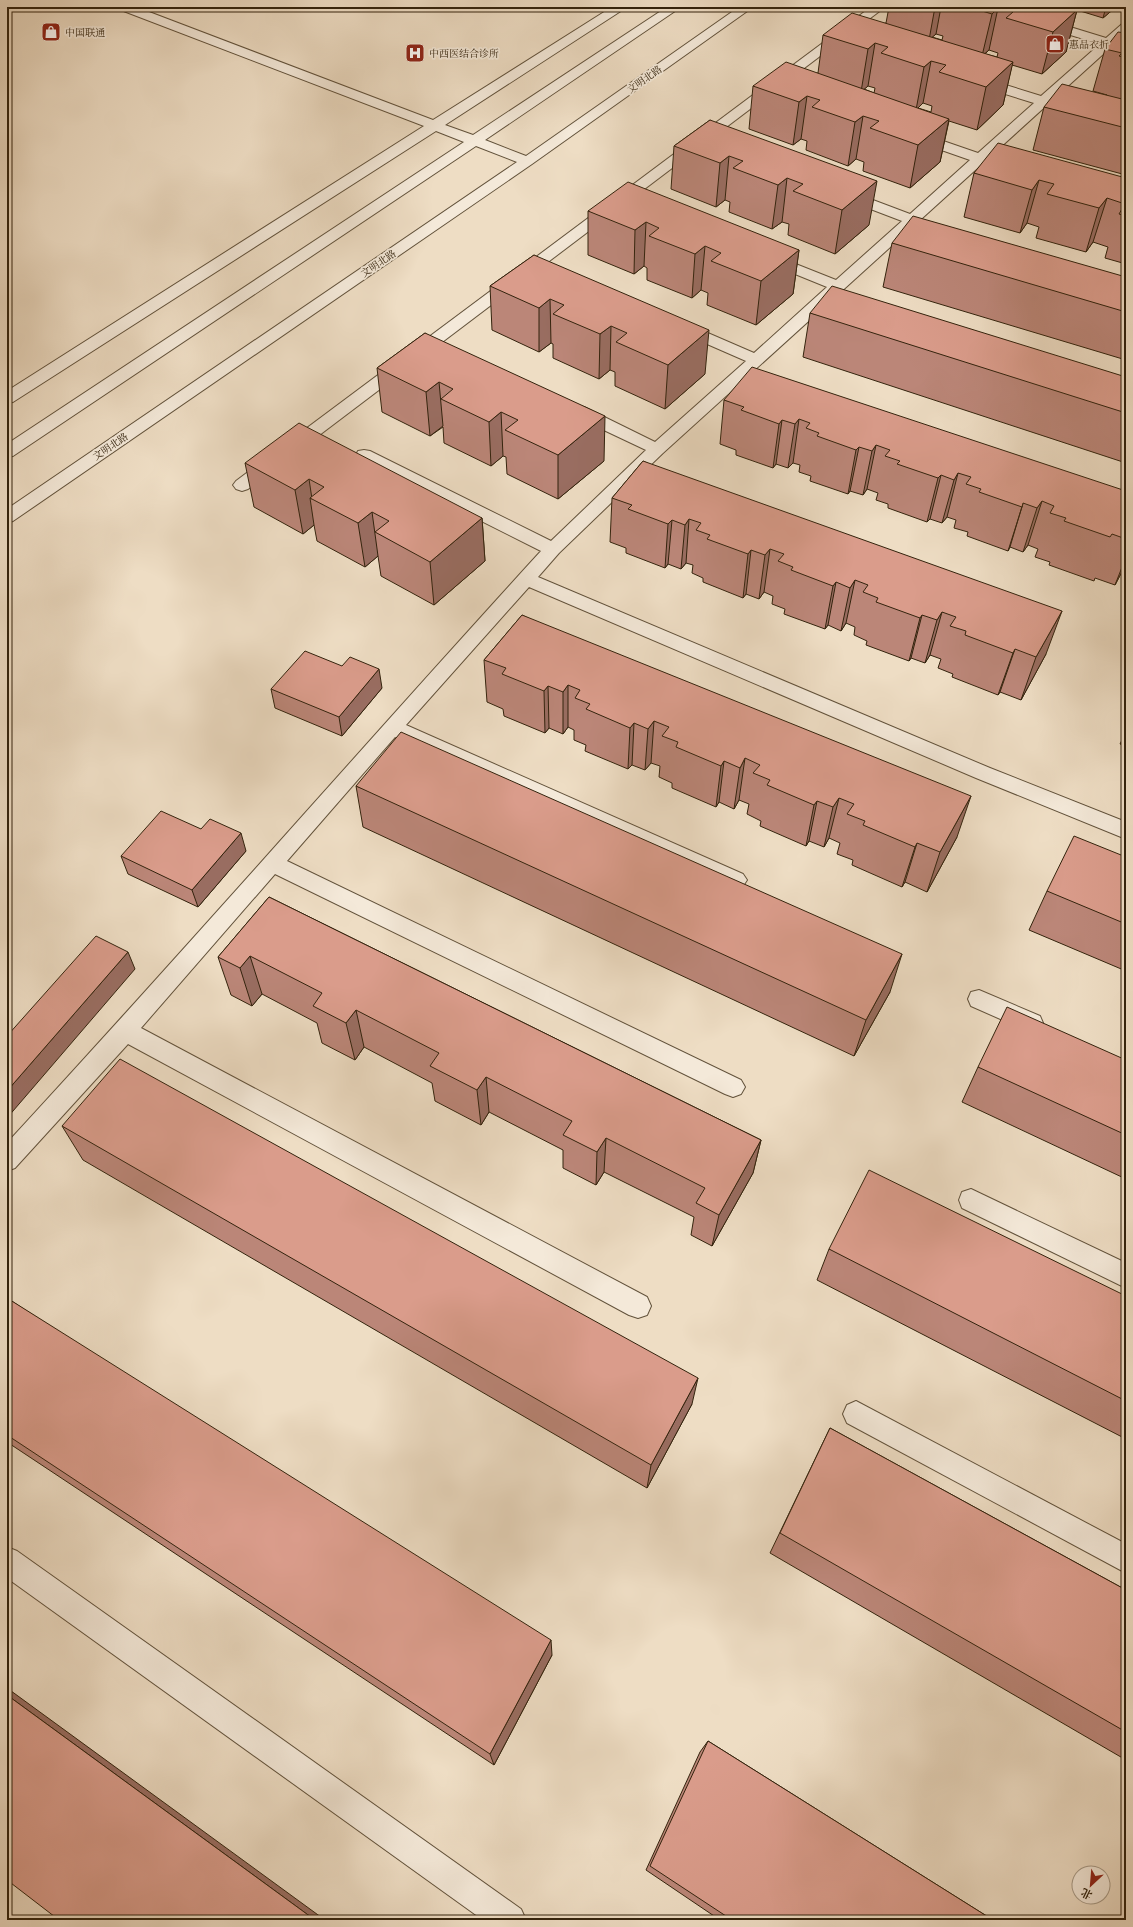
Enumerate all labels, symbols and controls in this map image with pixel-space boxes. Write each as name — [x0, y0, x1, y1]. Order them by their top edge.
shop icon: 中国联通 — [40, 21, 62, 43]
place label: 中国联通 — [65, 27, 105, 38]
shop icon: 惠品衣折 — [1044, 33, 1066, 55]
place label: 惠品衣折 — [1069, 39, 1109, 50]
hospital icon: 中西医结合诊所 — [404, 42, 426, 64]
place label: 中西医结合诊所 — [429, 48, 499, 59]
street label: 文明北路 — [625, 63, 664, 95]
street label: 文明北路 — [359, 248, 398, 279]
street label: 文明北路 — [91, 431, 130, 462]
north arrow — [1071, 1865, 1111, 1905]
text: 北 — [1079, 1885, 1095, 1901]

